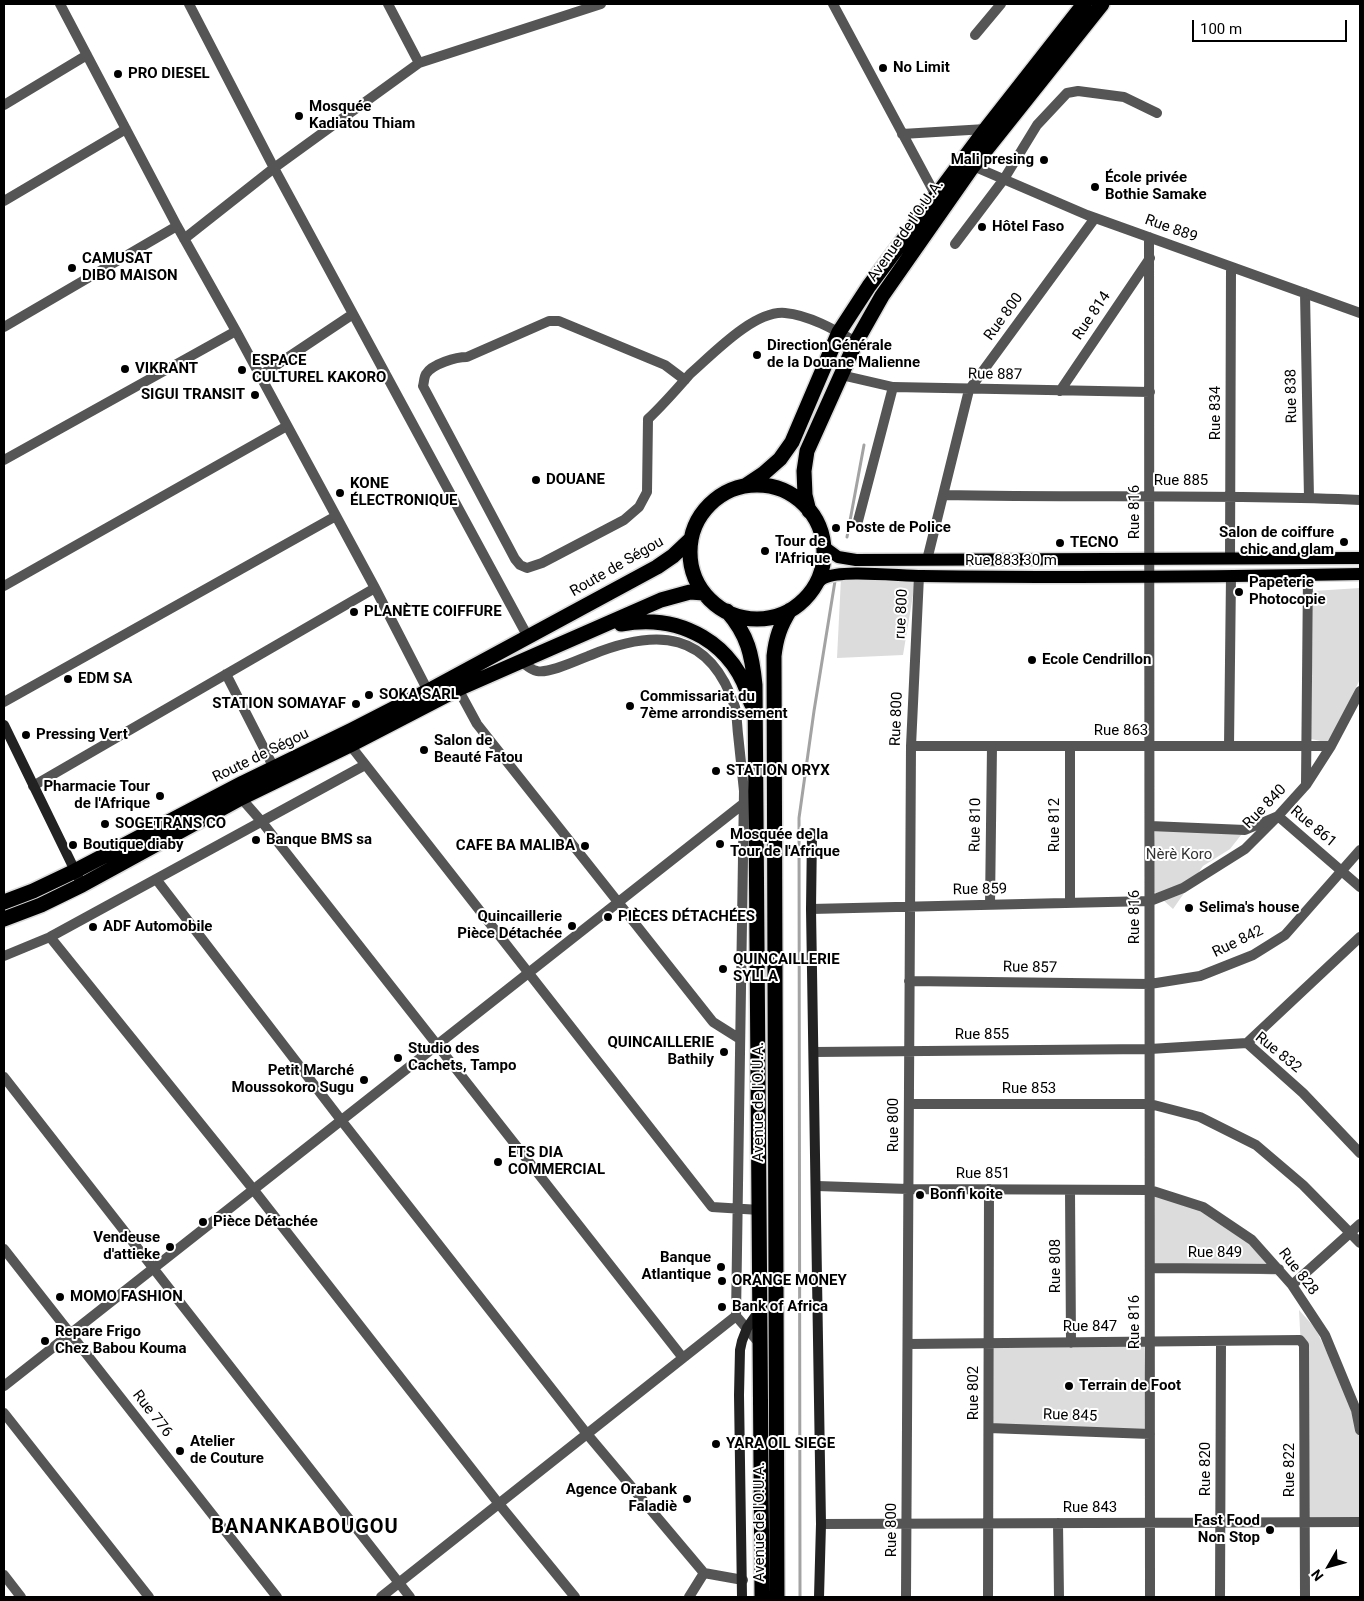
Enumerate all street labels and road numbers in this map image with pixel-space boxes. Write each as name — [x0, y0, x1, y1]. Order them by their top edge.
street label: Avenue de l'O.U.A. — [864, 177, 948, 285]
street label: Rue 889 — [1142, 211, 1200, 247]
street label: Rue 814 — [1069, 288, 1115, 344]
street label: Rue 800 — [981, 290, 1027, 344]
street label: Rue 887 — [968, 366, 1022, 384]
street label: Rue 838 — [1283, 369, 1301, 423]
street label: Rue 834 — [1207, 386, 1225, 440]
street label: Rue 885 — [1154, 472, 1208, 490]
street label: Rue 816 — [1126, 485, 1144, 539]
street label: Route de Ségou — [567, 533, 667, 601]
street label: Rue 883 30 m — [965, 552, 1057, 570]
street label: rue 800 — [892, 588, 912, 640]
street label: Rue 800 — [887, 691, 907, 747]
street label: Rue 863 — [1094, 722, 1148, 740]
street label: Route de Ségou — [210, 725, 312, 787]
street label: Rue 840 — [1240, 781, 1290, 833]
street label: Rue 810 — [967, 798, 985, 852]
street label: Rue 812 — [1046, 798, 1064, 852]
street label: Rue 861 — [1286, 803, 1340, 851]
street label: Rue 859 — [953, 881, 1007, 899]
street label: Rue 816 — [1126, 890, 1144, 944]
street label: Rue 842 — [1210, 922, 1266, 962]
street label: Rue 857 — [1003, 959, 1057, 977]
street label: Rue 855 — [955, 1026, 1009, 1044]
street label: Rue 832 — [1251, 1029, 1305, 1077]
street label: Avenue de l'O.U.A. — [750, 1042, 768, 1162]
street label: Rue 853 — [1002, 1080, 1056, 1098]
street label: Rue 800 — [885, 1098, 903, 1152]
street label: Rue 851 — [956, 1165, 1010, 1183]
street label: Rue 808 — [1047, 1239, 1065, 1293]
street label: Rue 849 — [1188, 1244, 1242, 1262]
street label: Rue 828 — [1274, 1245, 1322, 1299]
street label: Rue 816 — [1126, 1295, 1144, 1349]
street label: Rue 847 — [1063, 1318, 1117, 1336]
street label: Rue 802 — [965, 1366, 983, 1420]
street label: Rue 776 — [128, 1387, 176, 1441]
street label: Rue 845 — [1042, 1406, 1098, 1426]
street label: Rue 820 — [1197, 1442, 1215, 1496]
street label: Rue 822 — [1281, 1443, 1299, 1497]
street label: Avenue de l'O.U.A. — [751, 1462, 769, 1582]
street label: Rue 843 — [1063, 1499, 1117, 1517]
street label: Rue 800 — [883, 1503, 901, 1557]

